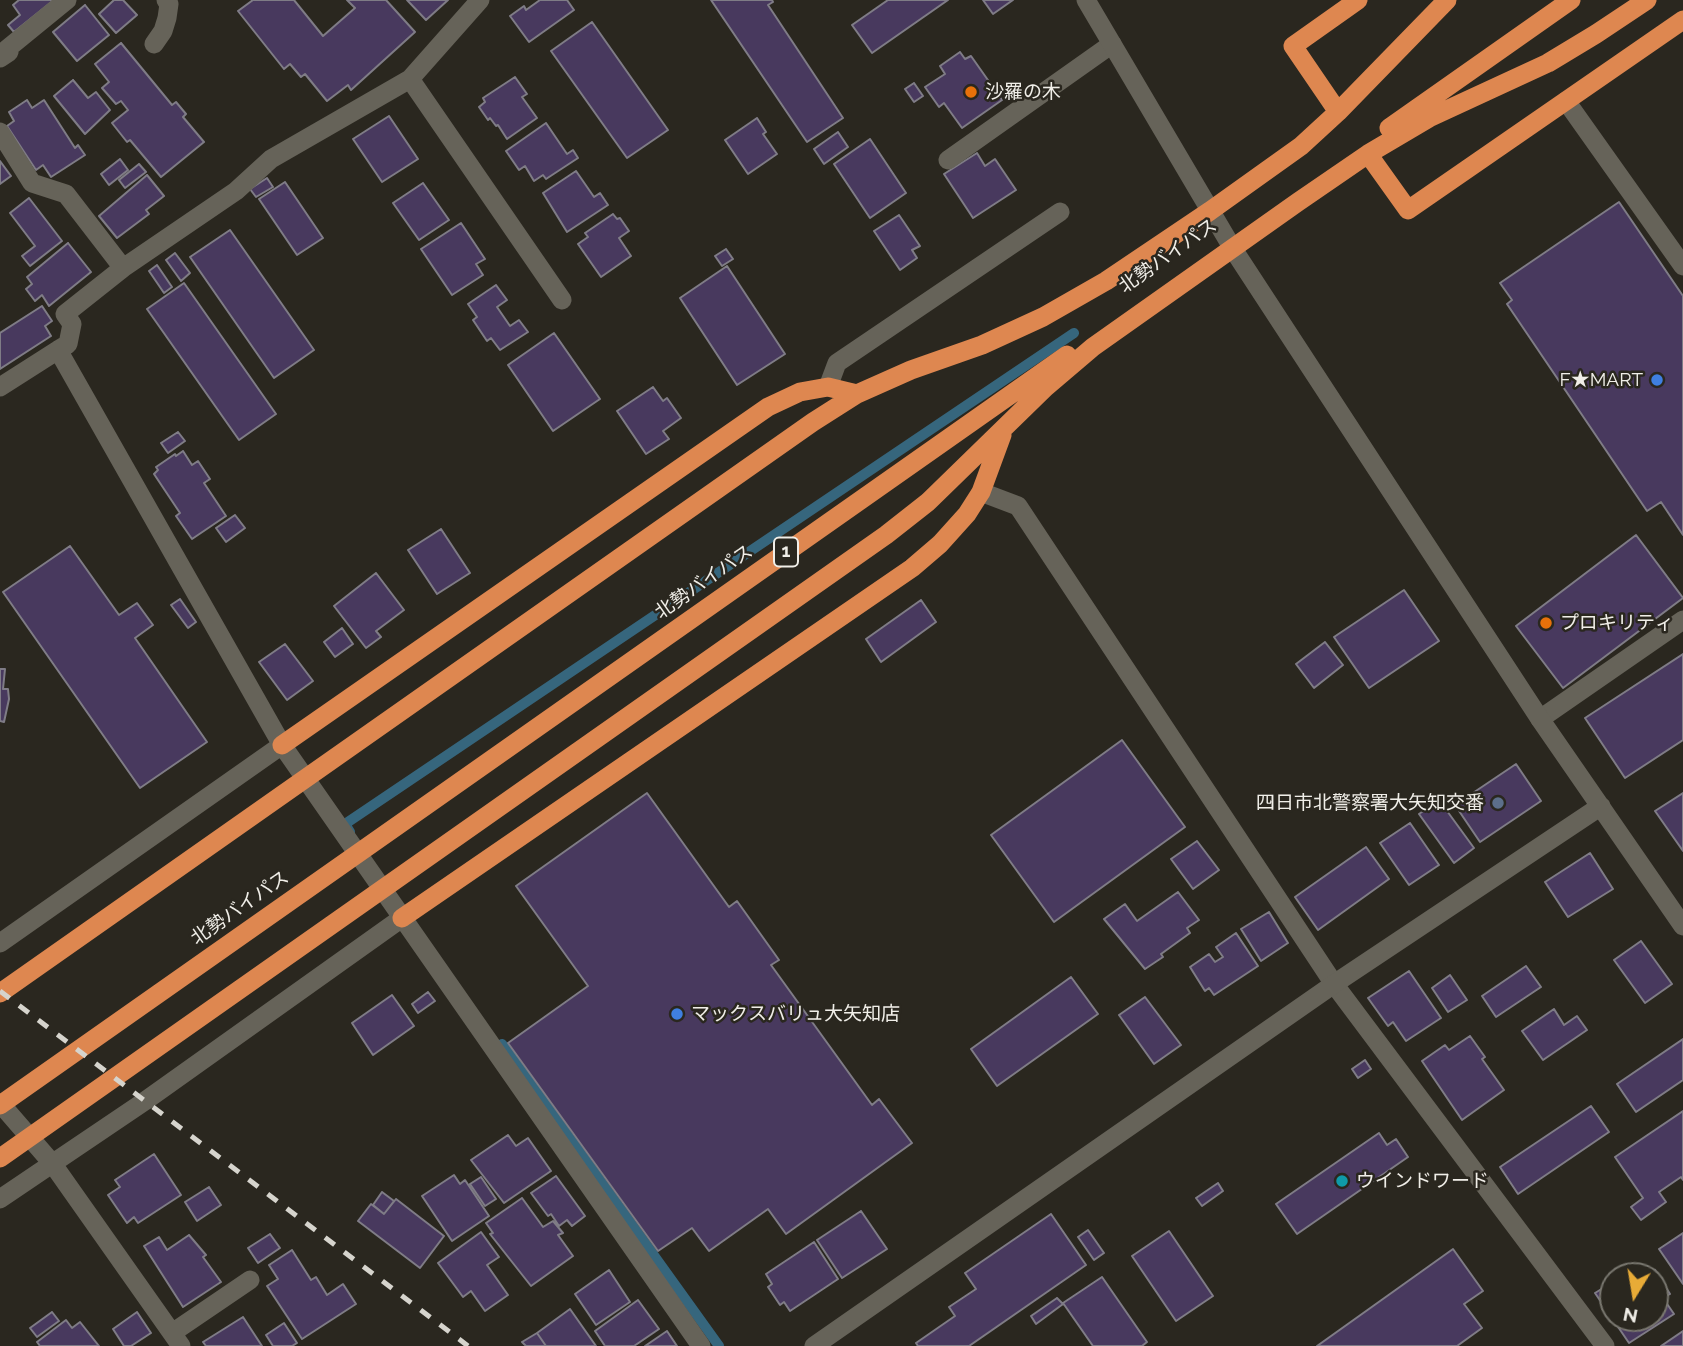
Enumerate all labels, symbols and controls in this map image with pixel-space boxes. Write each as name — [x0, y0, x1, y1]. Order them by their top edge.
place label: 沙羅の木 — [985, 81, 1061, 103]
marker: 沙羅の木 — [963, 84, 979, 100]
street label: 北勢バイパス — [1115, 214, 1221, 298]
place label: F★MART — [1559, 369, 1643, 391]
marker: F★MART — [1649, 372, 1665, 388]
road number: 1 — [774, 538, 798, 566]
street label: 北勢バイパス — [651, 540, 757, 624]
place label: プロキリティ — [1560, 612, 1674, 634]
marker: プロキリティ — [1538, 615, 1554, 631]
place label: 四日市北警察署大矢知交番 — [1256, 792, 1484, 814]
marker: 四日市北警察署大矢知交番 — [1490, 795, 1506, 811]
street label: 北勢バイパス — [187, 866, 293, 950]
place label: マックスバリュ大矢知店 — [691, 1003, 900, 1025]
marker: マックスバリュ大矢知店 — [669, 1006, 685, 1022]
place label: ウインドワード — [1356, 1170, 1489, 1192]
marker: ウインドワード — [1334, 1173, 1350, 1189]
north arrow — [1599, 1262, 1669, 1332]
text: N — [1621, 1303, 1640, 1328]

